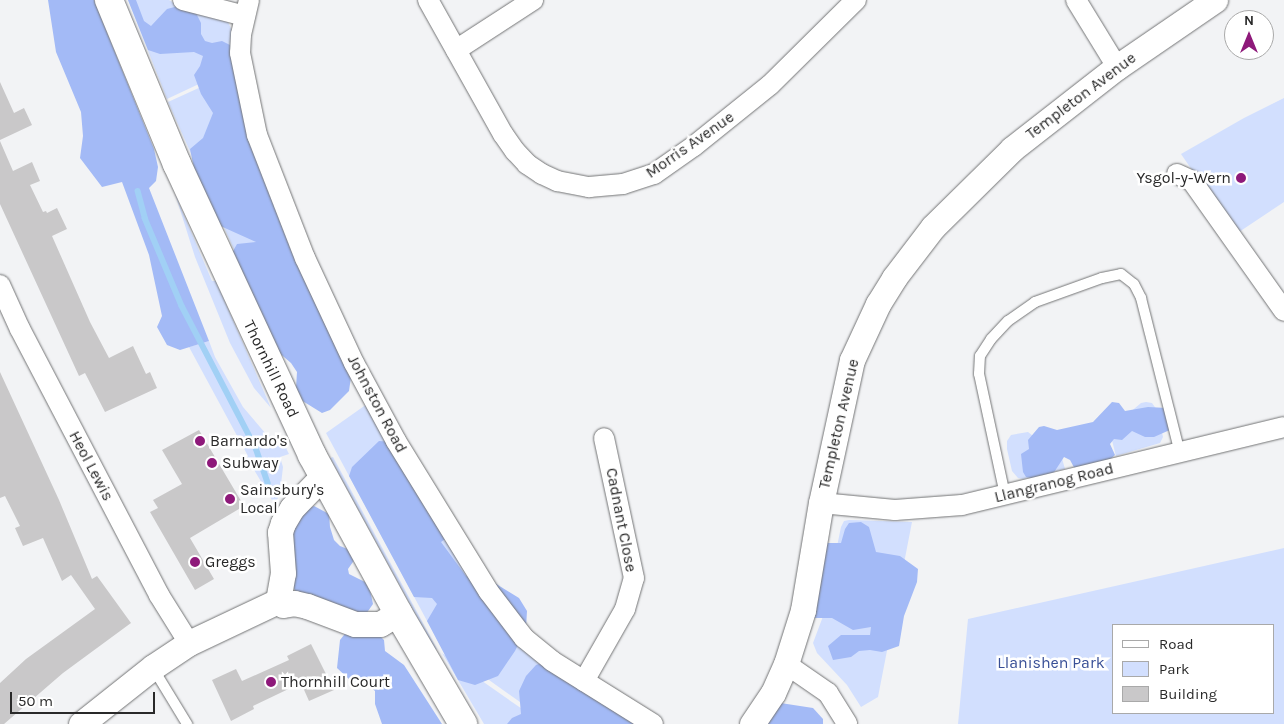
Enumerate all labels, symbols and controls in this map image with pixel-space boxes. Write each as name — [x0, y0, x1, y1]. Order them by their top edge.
north arrow — [1224, 10, 1274, 60]
text: N — [1244, 12, 1254, 29]
street label: Templeton Avenue — [1022, 48, 1140, 144]
street label: Morris Avenue — [642, 107, 738, 183]
place label: Ysgol-y-Wern — [1137, 168, 1231, 188]
marker: Ysgol-y-Wern — [1235, 172, 1247, 184]
street label: Thornhill Road — [239, 317, 303, 421]
street label: Johnston Road — [343, 352, 411, 456]
street label: Templeton Avenue — [815, 357, 863, 491]
street label: Heol Lewis — [65, 428, 117, 504]
place label: Barnardo's — [210, 431, 288, 451]
marker: Barnardo's — [194, 435, 206, 447]
place label: Subway — [222, 453, 279, 473]
marker: Subway — [206, 457, 218, 469]
street label: Llangranog Road — [992, 459, 1116, 507]
street label: Cadnant Close — [601, 466, 641, 574]
place label: Sainsbury's Local — [240, 480, 324, 518]
marker: Sainsbury's Local — [224, 493, 236, 505]
place label: Greggs — [205, 552, 256, 572]
marker: Greggs — [189, 556, 201, 568]
legend — [1112, 624, 1274, 714]
text: Road — [1159, 635, 1194, 653]
park label: Llanishen Park — [997, 653, 1105, 673]
text: Park — [1159, 660, 1189, 678]
place label: Thornhill Court — [281, 672, 390, 692]
marker: Thornhill Court — [265, 676, 277, 688]
scale bar — [12, 682, 158, 714]
text: Building — [1159, 685, 1217, 703]
text: 50 m — [18, 692, 53, 710]

